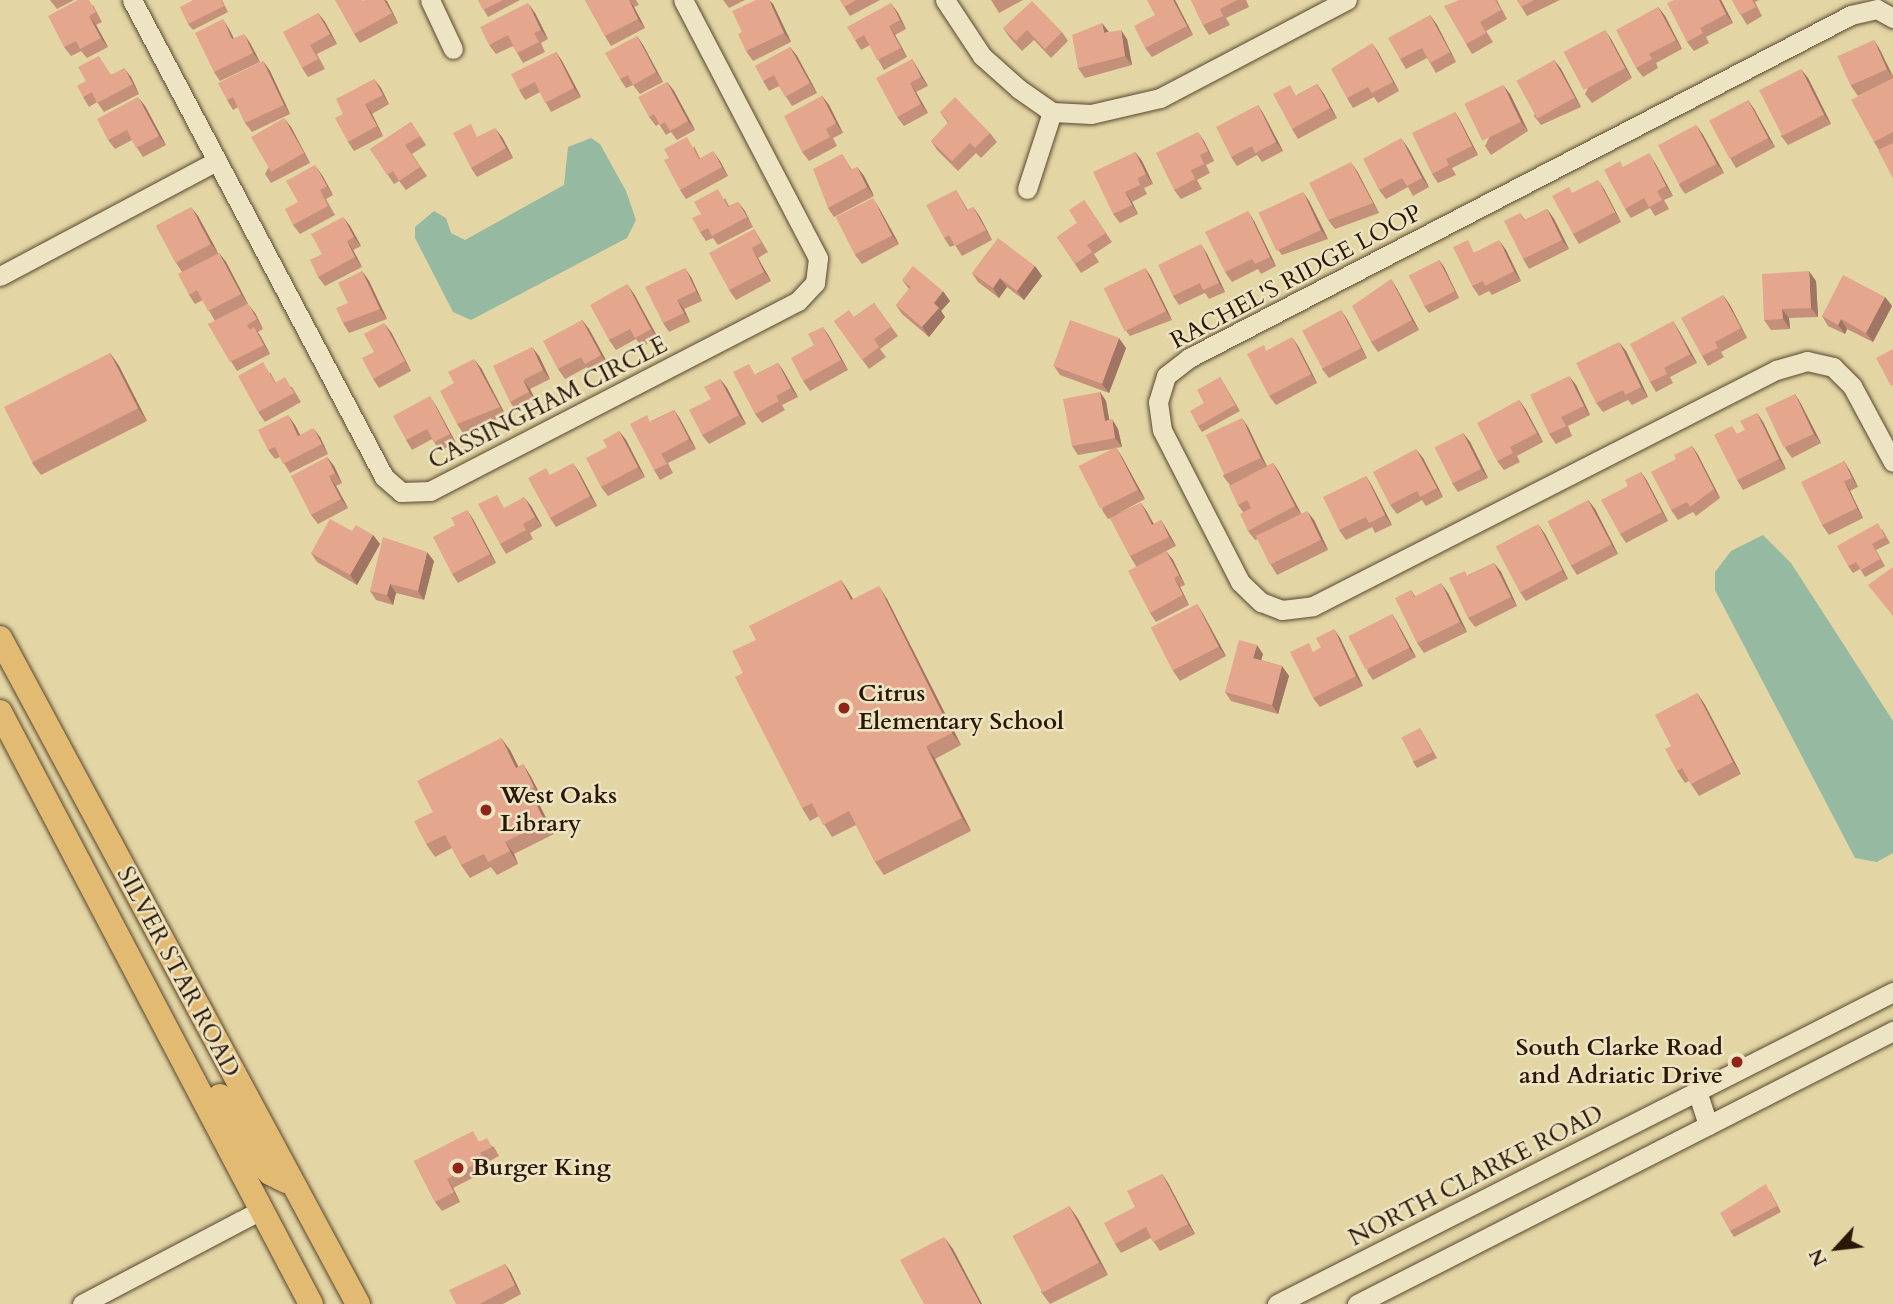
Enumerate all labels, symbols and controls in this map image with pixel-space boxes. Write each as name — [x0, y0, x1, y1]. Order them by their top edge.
street label: RACHEL'S RIDGE LOOP — [1166, 199, 1426, 355]
street label: CASSINGHAM CIRCLE — [424, 330, 672, 476]
place label: Citrus Elementary School — [858, 680, 1064, 736]
marker: Citrus Elementary School — [836, 700, 852, 716]
place label: West Oaks Library — [500, 782, 617, 838]
marker: West Oaks Library — [478, 802, 494, 818]
street label: SILVER STAR ROAD — [110, 862, 246, 1082]
place label: South Clarke Road and Adriatic Drive — [1516, 1034, 1723, 1090]
marker: South Clarke Road and Adriatic Drive — [1729, 1054, 1745, 1070]
street label: NORTH CLARKE ROAD — [1344, 1099, 1608, 1253]
place label: Burger King — [472, 1154, 611, 1182]
marker: Burger King — [450, 1160, 466, 1176]
north arrow — [1802, 1213, 1872, 1283]
text: N — [1803, 1244, 1834, 1271]

